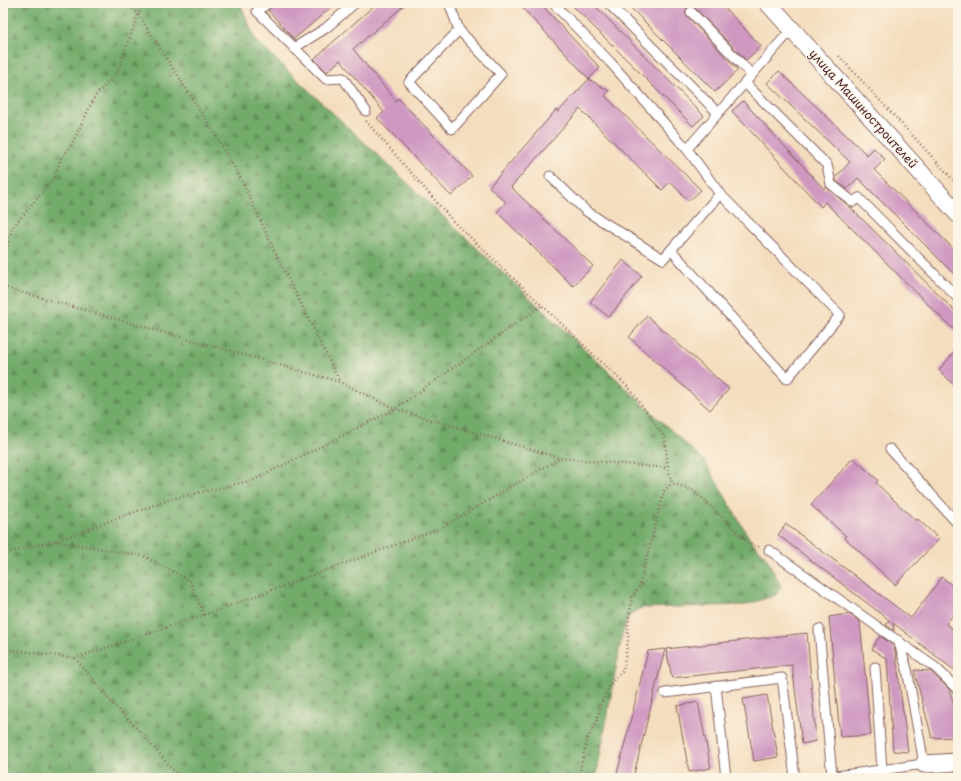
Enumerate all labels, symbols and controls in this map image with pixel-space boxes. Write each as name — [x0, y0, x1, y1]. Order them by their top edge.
street label: улица Машиностроителей — [805, 45, 922, 172]

